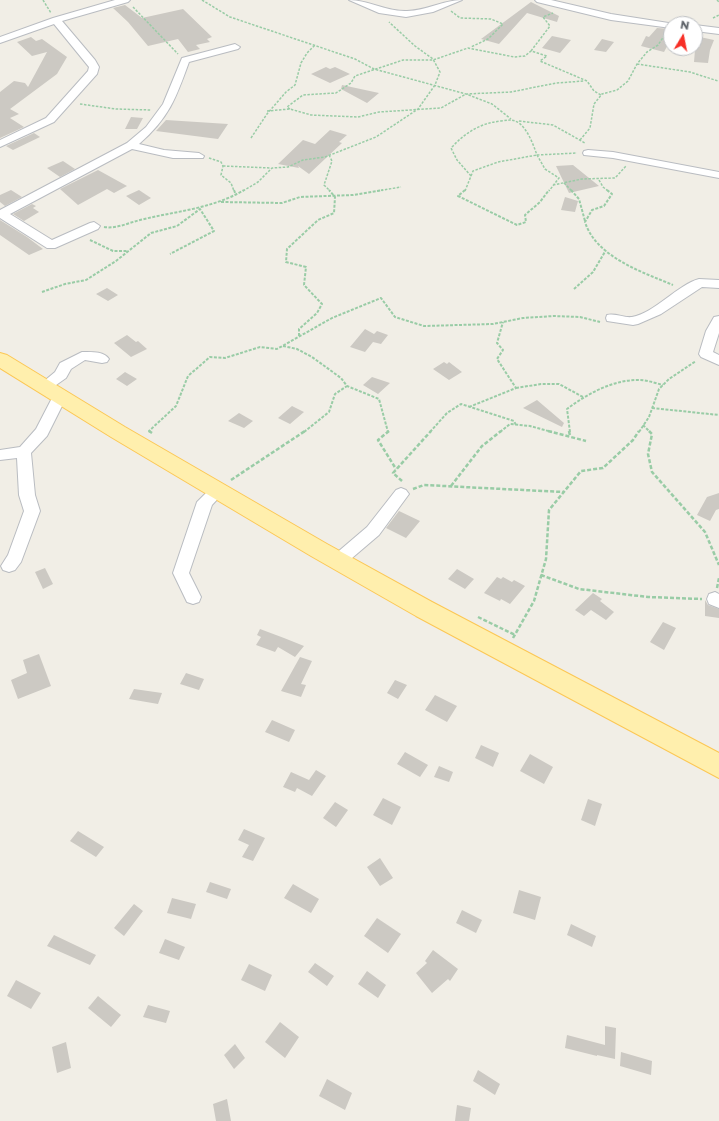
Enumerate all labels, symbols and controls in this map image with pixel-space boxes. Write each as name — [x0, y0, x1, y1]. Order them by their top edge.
north arrow — [663, 16, 703, 56]
text: N — [679, 18, 690, 33]

